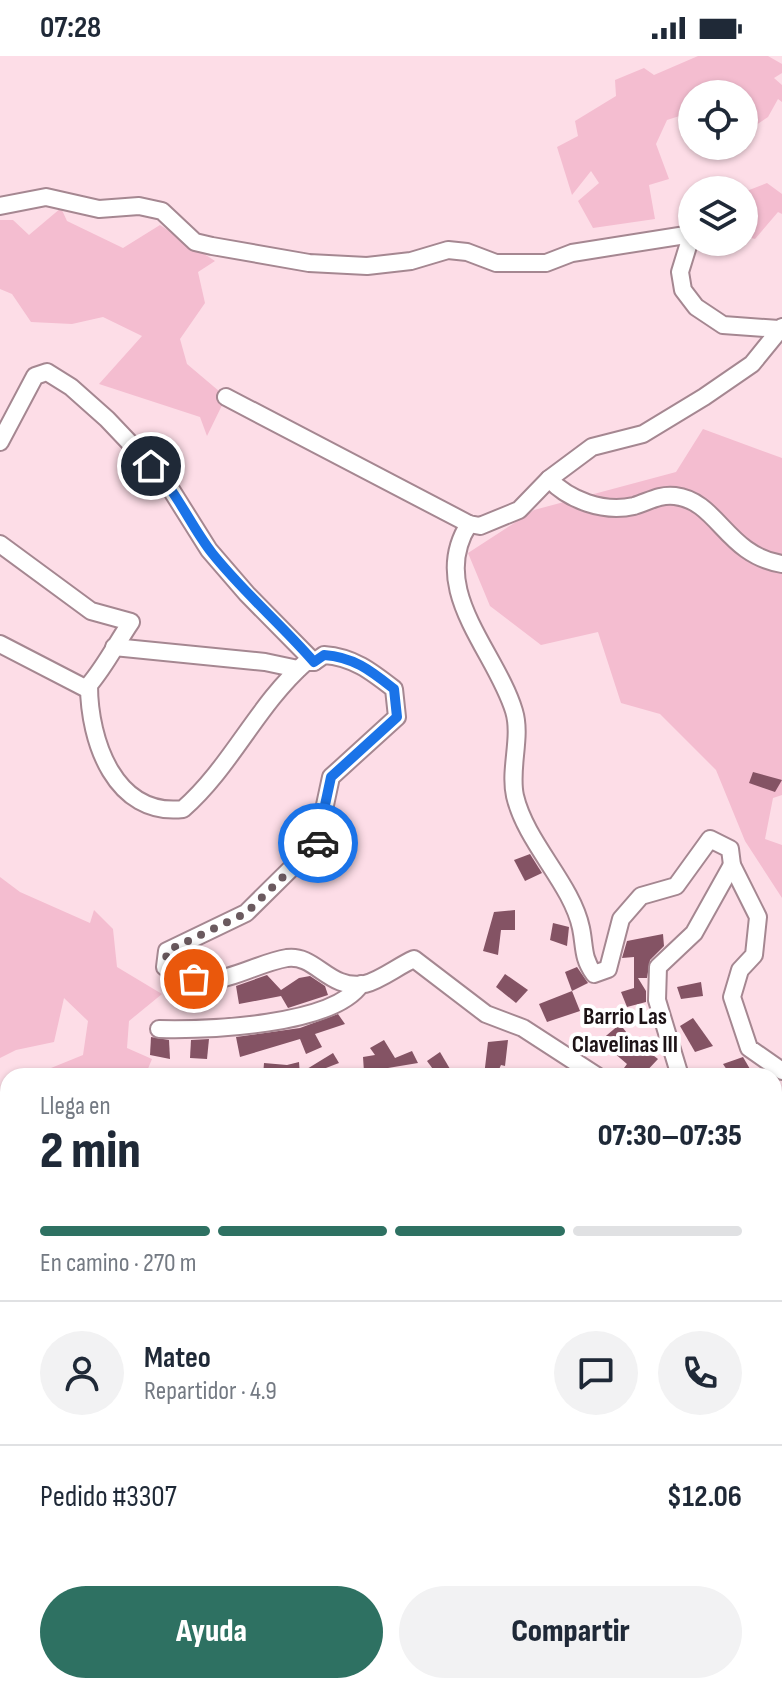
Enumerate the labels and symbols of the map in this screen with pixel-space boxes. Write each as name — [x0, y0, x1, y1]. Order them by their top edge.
pin — [117, 432, 185, 500]
courier — [278, 803, 358, 883]
pin — [160, 945, 228, 1013]
district label: Barrio Las Clavelinas III — [572, 1002, 678, 1059]

